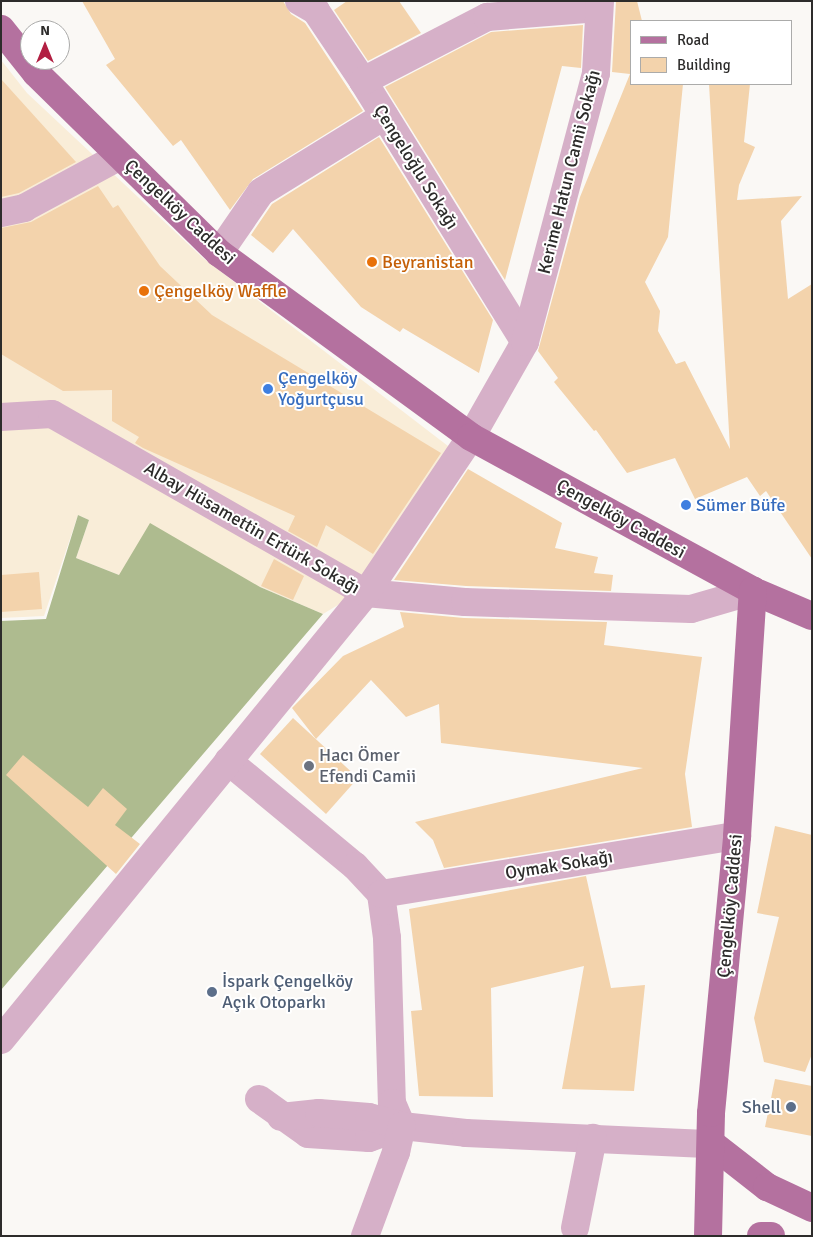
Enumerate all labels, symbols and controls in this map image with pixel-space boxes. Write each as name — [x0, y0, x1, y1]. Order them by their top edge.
north arrow — [20, 20, 70, 70]
legend — [630, 20, 793, 85]
text: N — [40, 22, 50, 39]
text: Road — [677, 31, 709, 49]
text: Building — [677, 56, 731, 74]
street label: Kerime Hatun Camii Sokağı — [533, 68, 605, 276]
street label: Çengeloğlu Sokağı — [369, 101, 463, 233]
street label: Çengelköy Caddesi — [120, 155, 240, 269]
place label: Beyranistan — [382, 251, 474, 273]
marker: Beyranistan — [366, 256, 378, 268]
place label: Çengelköy Waffle — [154, 280, 287, 302]
marker: Çengelköy Waffle — [138, 285, 150, 297]
place label: Çengelköy Yoğurtçusu — [278, 368, 364, 410]
marker: Çengelköy Yoğurtçusu — [262, 383, 274, 395]
street label: Albay Hüsamettin Ertürk Sokağı — [140, 457, 364, 599]
street label: Çengelköy Caddesi — [553, 475, 689, 563]
place label: Sümer Büfe — [696, 494, 785, 516]
marker: Sümer Büfe — [680, 499, 692, 511]
place label: Hacı Ömer Efendi Camii — [319, 745, 416, 788]
marker: Hacı Ömer Efendi Camii — [303, 760, 315, 772]
street label: Çengelköy Caddesi — [713, 833, 747, 979]
street label: Oymak Sokağı — [504, 846, 614, 884]
place label: İspark Çengelköy Açık Otoparkı — [222, 971, 353, 1014]
marker: İspark Çengelköy Açık Otoparkı — [206, 986, 218, 998]
place label: Shell — [742, 1096, 781, 1118]
marker: Shell — [785, 1101, 797, 1113]

